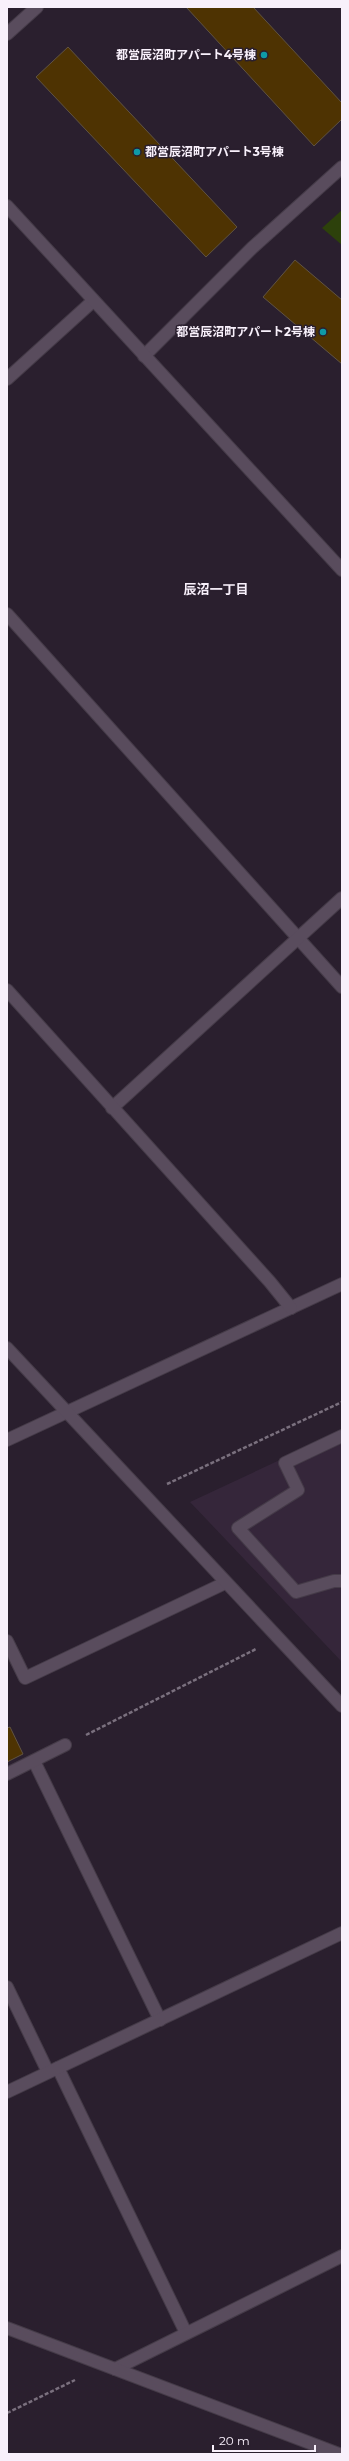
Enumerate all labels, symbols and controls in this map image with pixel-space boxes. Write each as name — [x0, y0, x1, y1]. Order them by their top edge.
place label: 都営辰沼町アパート4号棟 — [116, 47, 256, 62]
marker: 都営辰沼町アパート4号棟 — [259, 50, 269, 60]
place label: 都営辰沼町アパート3号棟 — [145, 144, 284, 159]
marker: 都営辰沼町アパート3号棟 — [132, 147, 142, 157]
place label: 都営辰沼町アパート2号棟 — [176, 324, 315, 339]
marker: 都営辰沼町アパート2号棟 — [318, 327, 328, 337]
district label: 辰沼一丁目 — [183, 581, 249, 597]
scale bar — [213, 2427, 315, 2453]
text: 20 m — [219, 2433, 250, 2448]

